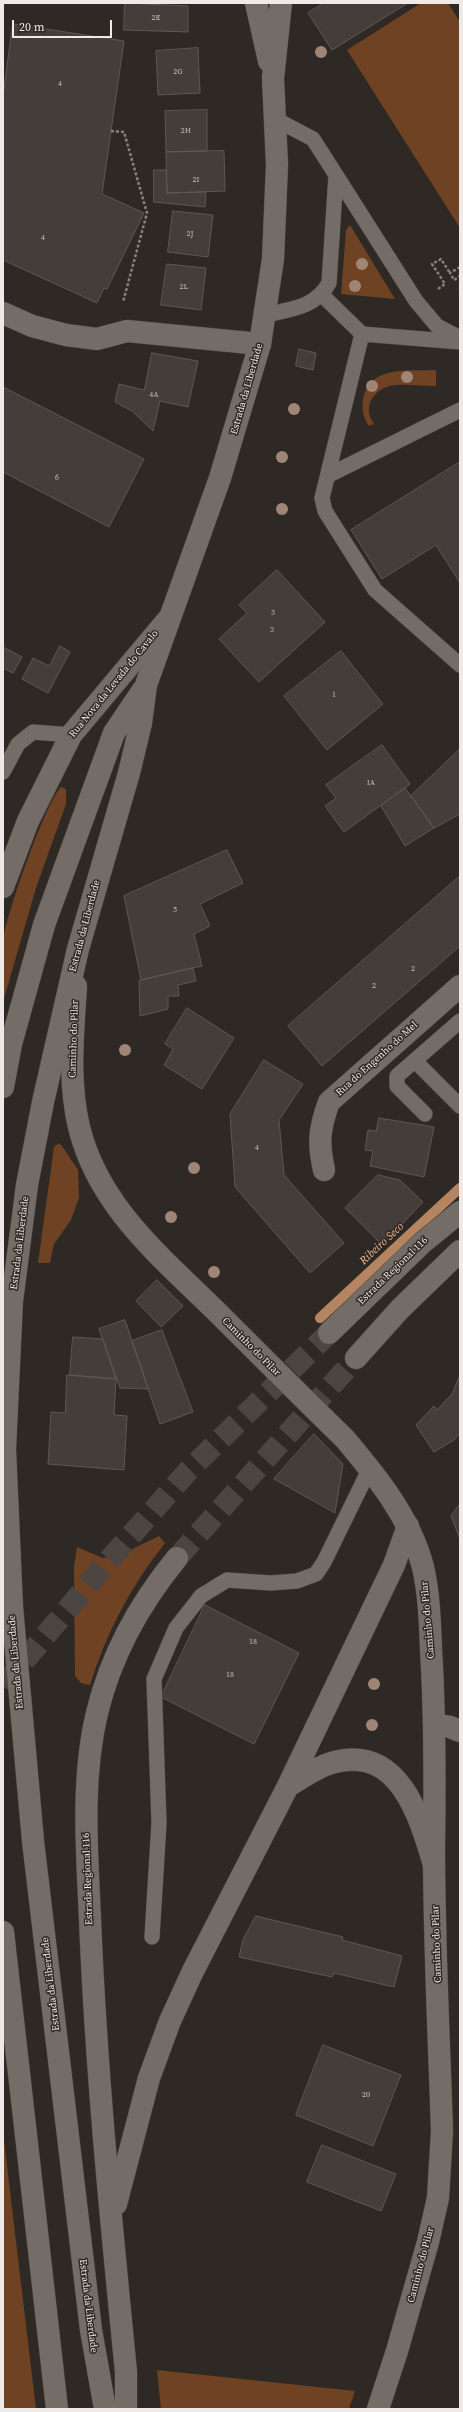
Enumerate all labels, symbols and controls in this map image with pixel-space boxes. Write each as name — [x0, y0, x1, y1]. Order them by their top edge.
scale bar — [14, 12, 114, 38]
house number: 2E — [152, 13, 160, 23]
text: 20 m — [19, 19, 45, 35]
house number: 2G — [173, 67, 183, 77]
house number: 4 — [58, 79, 62, 89]
house number: 2H — [181, 126, 191, 136]
house number: 2I — [193, 175, 199, 185]
house number: 2J — [187, 229, 193, 239]
house number: 4 — [41, 233, 45, 243]
house number: 2L — [180, 282, 188, 292]
street label: Estrada da Liberdade — [228, 342, 266, 436]
house number: 4A — [149, 390, 159, 400]
house number: 6 — [55, 473, 59, 483]
house number: 3 — [271, 608, 275, 618]
house number: 3 — [270, 625, 274, 635]
street label: Rua Nova da Levada do Cavalo — [67, 628, 161, 740]
house number: 1 — [332, 690, 336, 700]
house number: IA — [367, 778, 375, 788]
street label: Estrada da Liberdade — [67, 879, 103, 973]
house number: 5 — [173, 905, 177, 915]
house number: 2 — [411, 964, 415, 974]
house number: 2 — [372, 981, 376, 991]
street label: Caminho do Pilar — [67, 1000, 81, 1078]
street label: Rua do Engenho do Mel — [334, 1019, 420, 1099]
house number: 4 — [255, 1143, 259, 1153]
street label: Estrada da Liberdade — [8, 1196, 32, 1290]
water label: Ribeiro Seco — [357, 1220, 407, 1268]
street label: Estrada Regional 116 — [356, 1235, 430, 1307]
street label: Caminho do Pilar — [219, 1315, 283, 1379]
street label: Caminho do Pilar — [419, 1581, 437, 1659]
street label: Estrada da Liberdade — [6, 1615, 26, 1709]
house number: 18 — [249, 1637, 257, 1647]
house number: 18 — [226, 1670, 234, 1680]
street label: Estrada Regional 116 — [80, 1833, 96, 1925]
street label: Caminho do Pilar — [430, 1905, 444, 1983]
street label: Estrada da Liberdade — [39, 1937, 63, 2031]
house number: 20 — [362, 2090, 370, 2100]
street label: Caminho do Pilar — [405, 2226, 437, 2304]
street label: Estrada da Liberdade — [76, 2259, 100, 2353]

